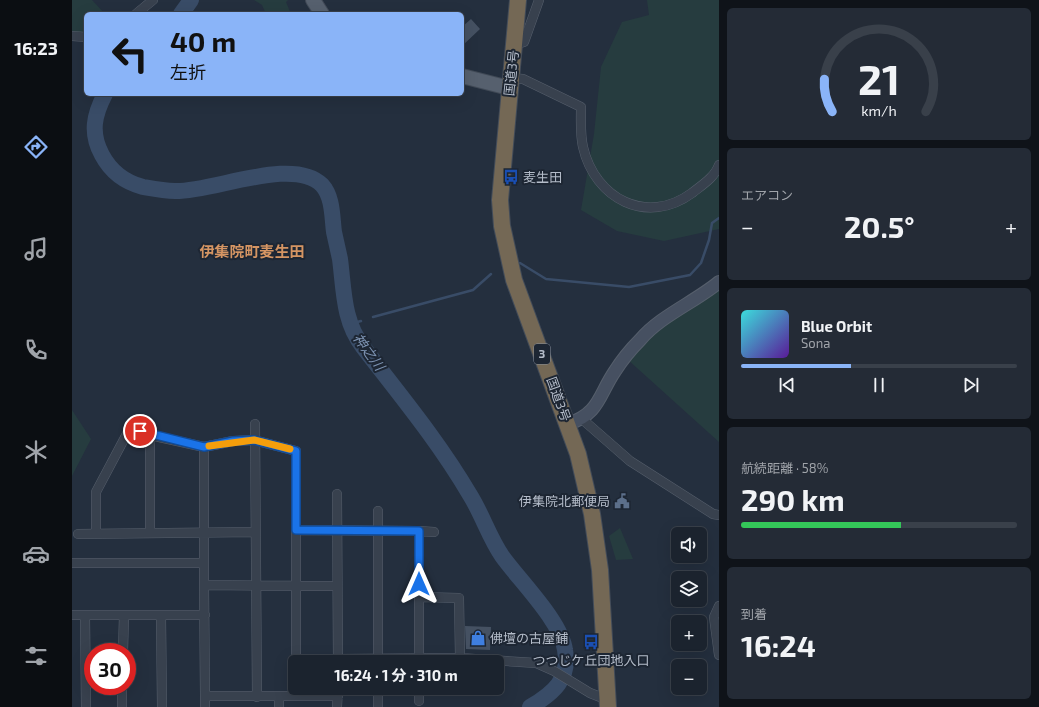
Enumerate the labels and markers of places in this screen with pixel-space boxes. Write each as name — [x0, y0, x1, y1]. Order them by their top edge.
bus stop icon: 麦生田 — [502, 168, 520, 186]
place label: 麦生田 — [523, 169, 562, 185]
pin — [123, 414, 157, 448]
public building icon: 伊集院北郵便局 — [613, 492, 631, 510]
place label: 伊集院北郵便局 — [519, 493, 610, 509]
shop icon: 佛壇の古屋鋪 — [469, 629, 487, 647]
place label: 佛壇の古屋鋪 — [490, 630, 568, 646]
bus stop icon: つつじケ丘団地入口 — [582, 633, 600, 651]
place label: つつじケ丘団地入口 — [532, 652, 650, 668]

